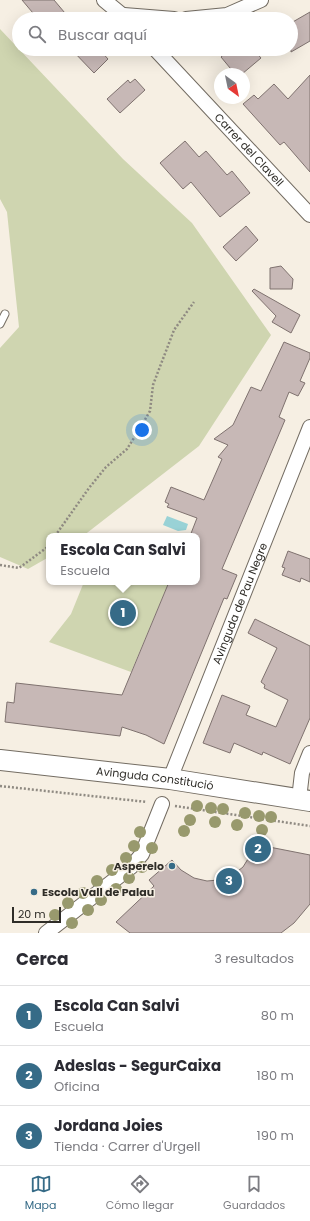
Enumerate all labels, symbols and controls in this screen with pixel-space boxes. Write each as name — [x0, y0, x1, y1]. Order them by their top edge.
search box — [12, 12, 298, 56]
icon: search — [26, 23, 48, 45]
text: Buscar aquí — [58, 24, 147, 45]
north arrow — [214, 68, 250, 104]
street label: Carrer del Clavell — [211, 110, 287, 190]
your location — [132, 420, 152, 440]
popup — [46, 533, 200, 585]
text: Escola Can Salvi — [60, 539, 186, 560]
street label: Avinguda de Pau Negre — [208, 540, 271, 667]
text: Escuela — [60, 561, 110, 580]
pin: 1 — [110, 598, 136, 628]
street label: Avinguda Constitució — [95, 763, 215, 794]
pin: 2 — [245, 834, 271, 864]
place label: Asperelo — [114, 858, 164, 874]
marker: Asperelo — [167, 861, 177, 871]
pin: 3 — [216, 866, 242, 896]
place label: Escola Vall de Palau — [42, 884, 154, 900]
marker: Escola Vall de Palau — [29, 887, 39, 897]
scale bar — [12, 905, 61, 924]
text: 20 m — [18, 906, 46, 922]
text: Cerca — [16, 947, 69, 971]
text: 3 resultados — [214, 949, 294, 968]
text: Escola Can Salvi — [54, 995, 179, 1016]
text: 1 — [27, 1006, 31, 1025]
text: 80 m — [261, 1006, 294, 1025]
text: Escuela — [54, 1017, 104, 1036]
text: Adeslas - SegurCaixa — [54, 1055, 221, 1076]
text: 2 — [25, 1066, 33, 1085]
text: 180 m — [257, 1066, 294, 1085]
text: Oficina — [54, 1077, 100, 1096]
text: Jordana Joies — [54, 1115, 163, 1136]
text: 3 — [25, 1126, 33, 1145]
text: 190 m — [257, 1126, 294, 1145]
text: Tienda · Carrer d'Urgell — [54, 1137, 201, 1156]
tab: Mapa — [25, 1173, 56, 1214]
tab: Cómo llegar — [106, 1173, 174, 1214]
tab: Guardados — [223, 1173, 285, 1214]

